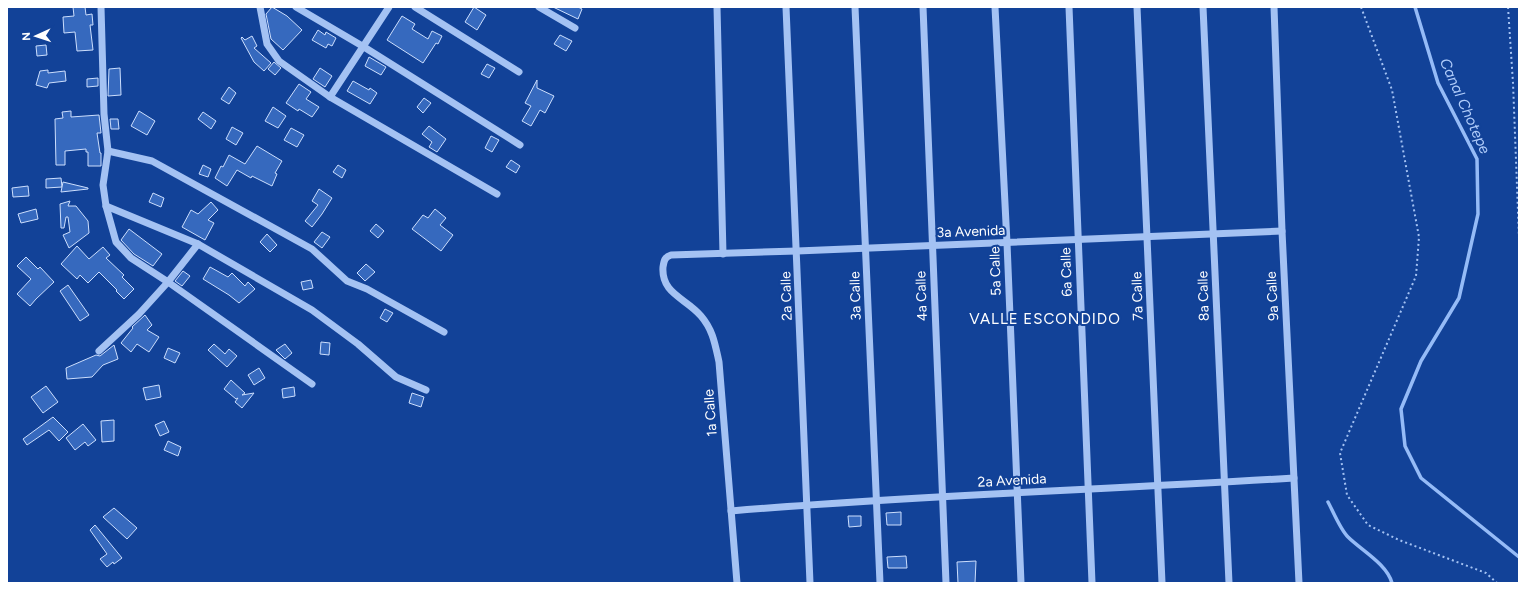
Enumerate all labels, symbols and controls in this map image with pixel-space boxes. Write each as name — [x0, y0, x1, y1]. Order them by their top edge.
north arrow — [16, 16, 56, 56]
text: N — [20, 32, 33, 41]
water label: Canal Chotepe — [1436, 55, 1494, 157]
street label: 3a Avenida — [936, 222, 1006, 241]
street label: 5a Calle — [986, 246, 1005, 296]
street label: 6a Calle — [1057, 247, 1076, 297]
street label: 4a Calle — [912, 270, 931, 321]
street label: 8a Calle — [1194, 270, 1213, 321]
street label: 9a Calle — [1263, 270, 1282, 321]
street label: 2a Calle — [777, 271, 796, 321]
street label: 3a Calle — [846, 271, 865, 321]
street label: 7a Calle — [1128, 271, 1147, 321]
district label: VALLE ESCONDIDO — [969, 310, 1121, 328]
street label: 1a Calle — [700, 388, 721, 437]
street label: 2a Avenida — [977, 470, 1047, 491]

